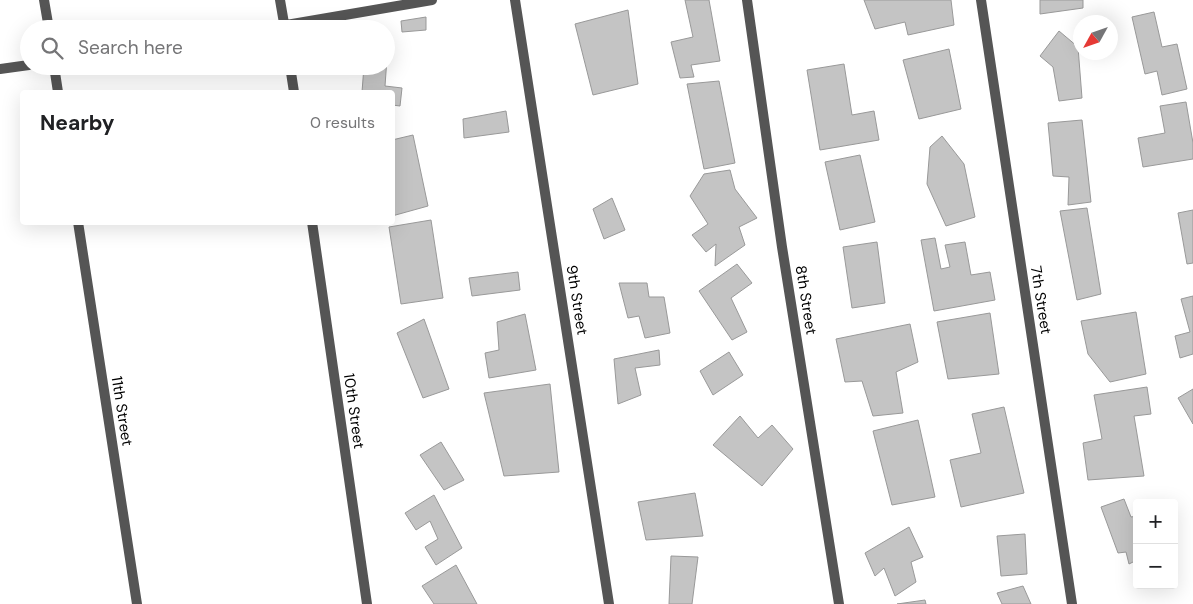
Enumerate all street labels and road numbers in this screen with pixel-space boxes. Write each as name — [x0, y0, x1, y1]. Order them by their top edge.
street label: 9th Street — [562, 264, 592, 336]
street label: 8th Street — [791, 264, 821, 336]
street label: 7th Street — [1026, 264, 1056, 336]
street label: 10th Street — [339, 372, 369, 450]
street label: 11th Street — [107, 375, 137, 447]

